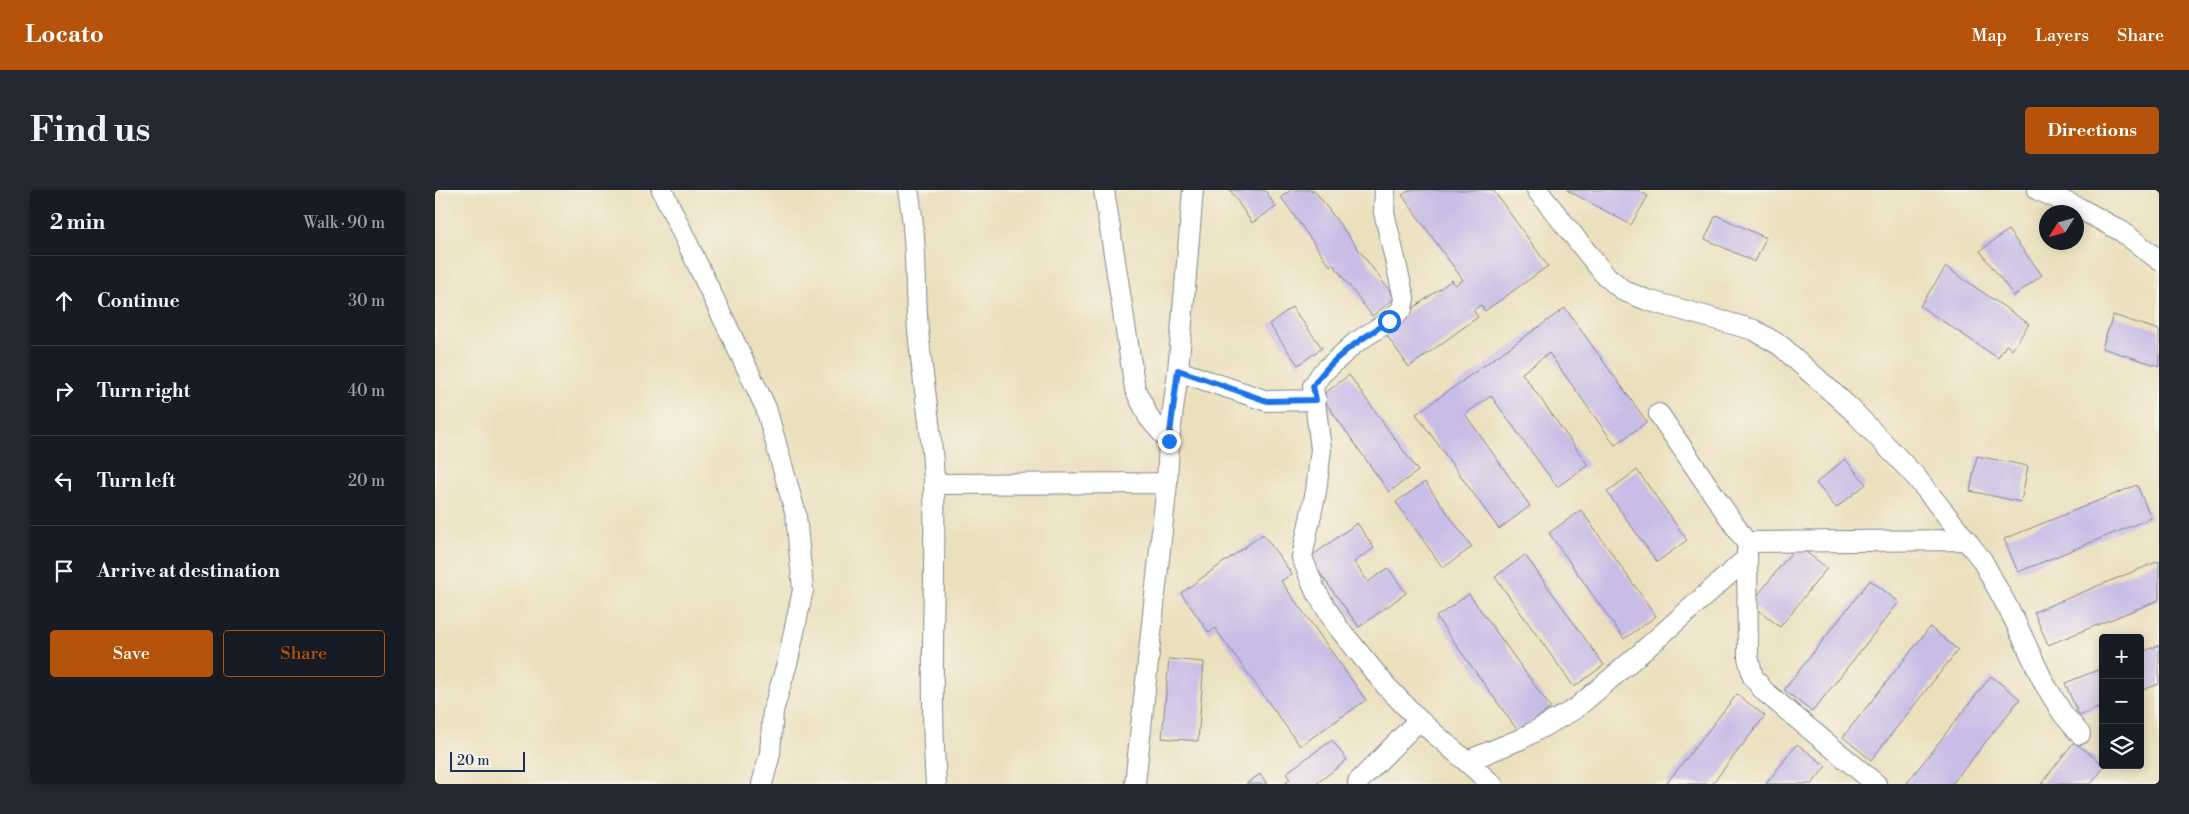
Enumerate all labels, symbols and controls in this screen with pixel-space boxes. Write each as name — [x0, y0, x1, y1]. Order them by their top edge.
text: Locato — [25, 20, 104, 50]
text: Map — [1972, 24, 2007, 47]
text: Layers — [2035, 24, 2089, 47]
text: Share — [2117, 24, 2164, 47]
button: Directions — [2025, 107, 2159, 154]
text: Find us — [30, 109, 150, 152]
north arrow — [2039, 205, 2084, 250]
text: 2 min — [50, 210, 105, 236]
text: Walk · 90 m — [303, 213, 385, 233]
icon: ahead — [50, 287, 78, 315]
text: Continue — [97, 289, 180, 313]
text: 30 m — [348, 291, 385, 311]
route start — [1378, 310, 1401, 333]
icon: right — [50, 377, 78, 405]
text: Turn right — [97, 379, 190, 403]
text: 40 m — [348, 381, 385, 401]
route end — [1158, 430, 1181, 453]
icon: left — [50, 467, 78, 495]
text: Turn left — [97, 469, 176, 493]
text: 20 m — [348, 471, 385, 491]
icon: arrive — [50, 557, 78, 585]
text: Arrive at destination — [97, 559, 280, 583]
button: Save — [50, 630, 213, 677]
button: Share — [223, 630, 385, 677]
map controls — [2099, 634, 2144, 769]
button: + — [2099, 634, 2144, 679]
button: − — [2099, 679, 2144, 724]
button: layers — [2099, 724, 2144, 769]
scale bar — [450, 749, 525, 772]
text: 20 m — [457, 752, 489, 770]

